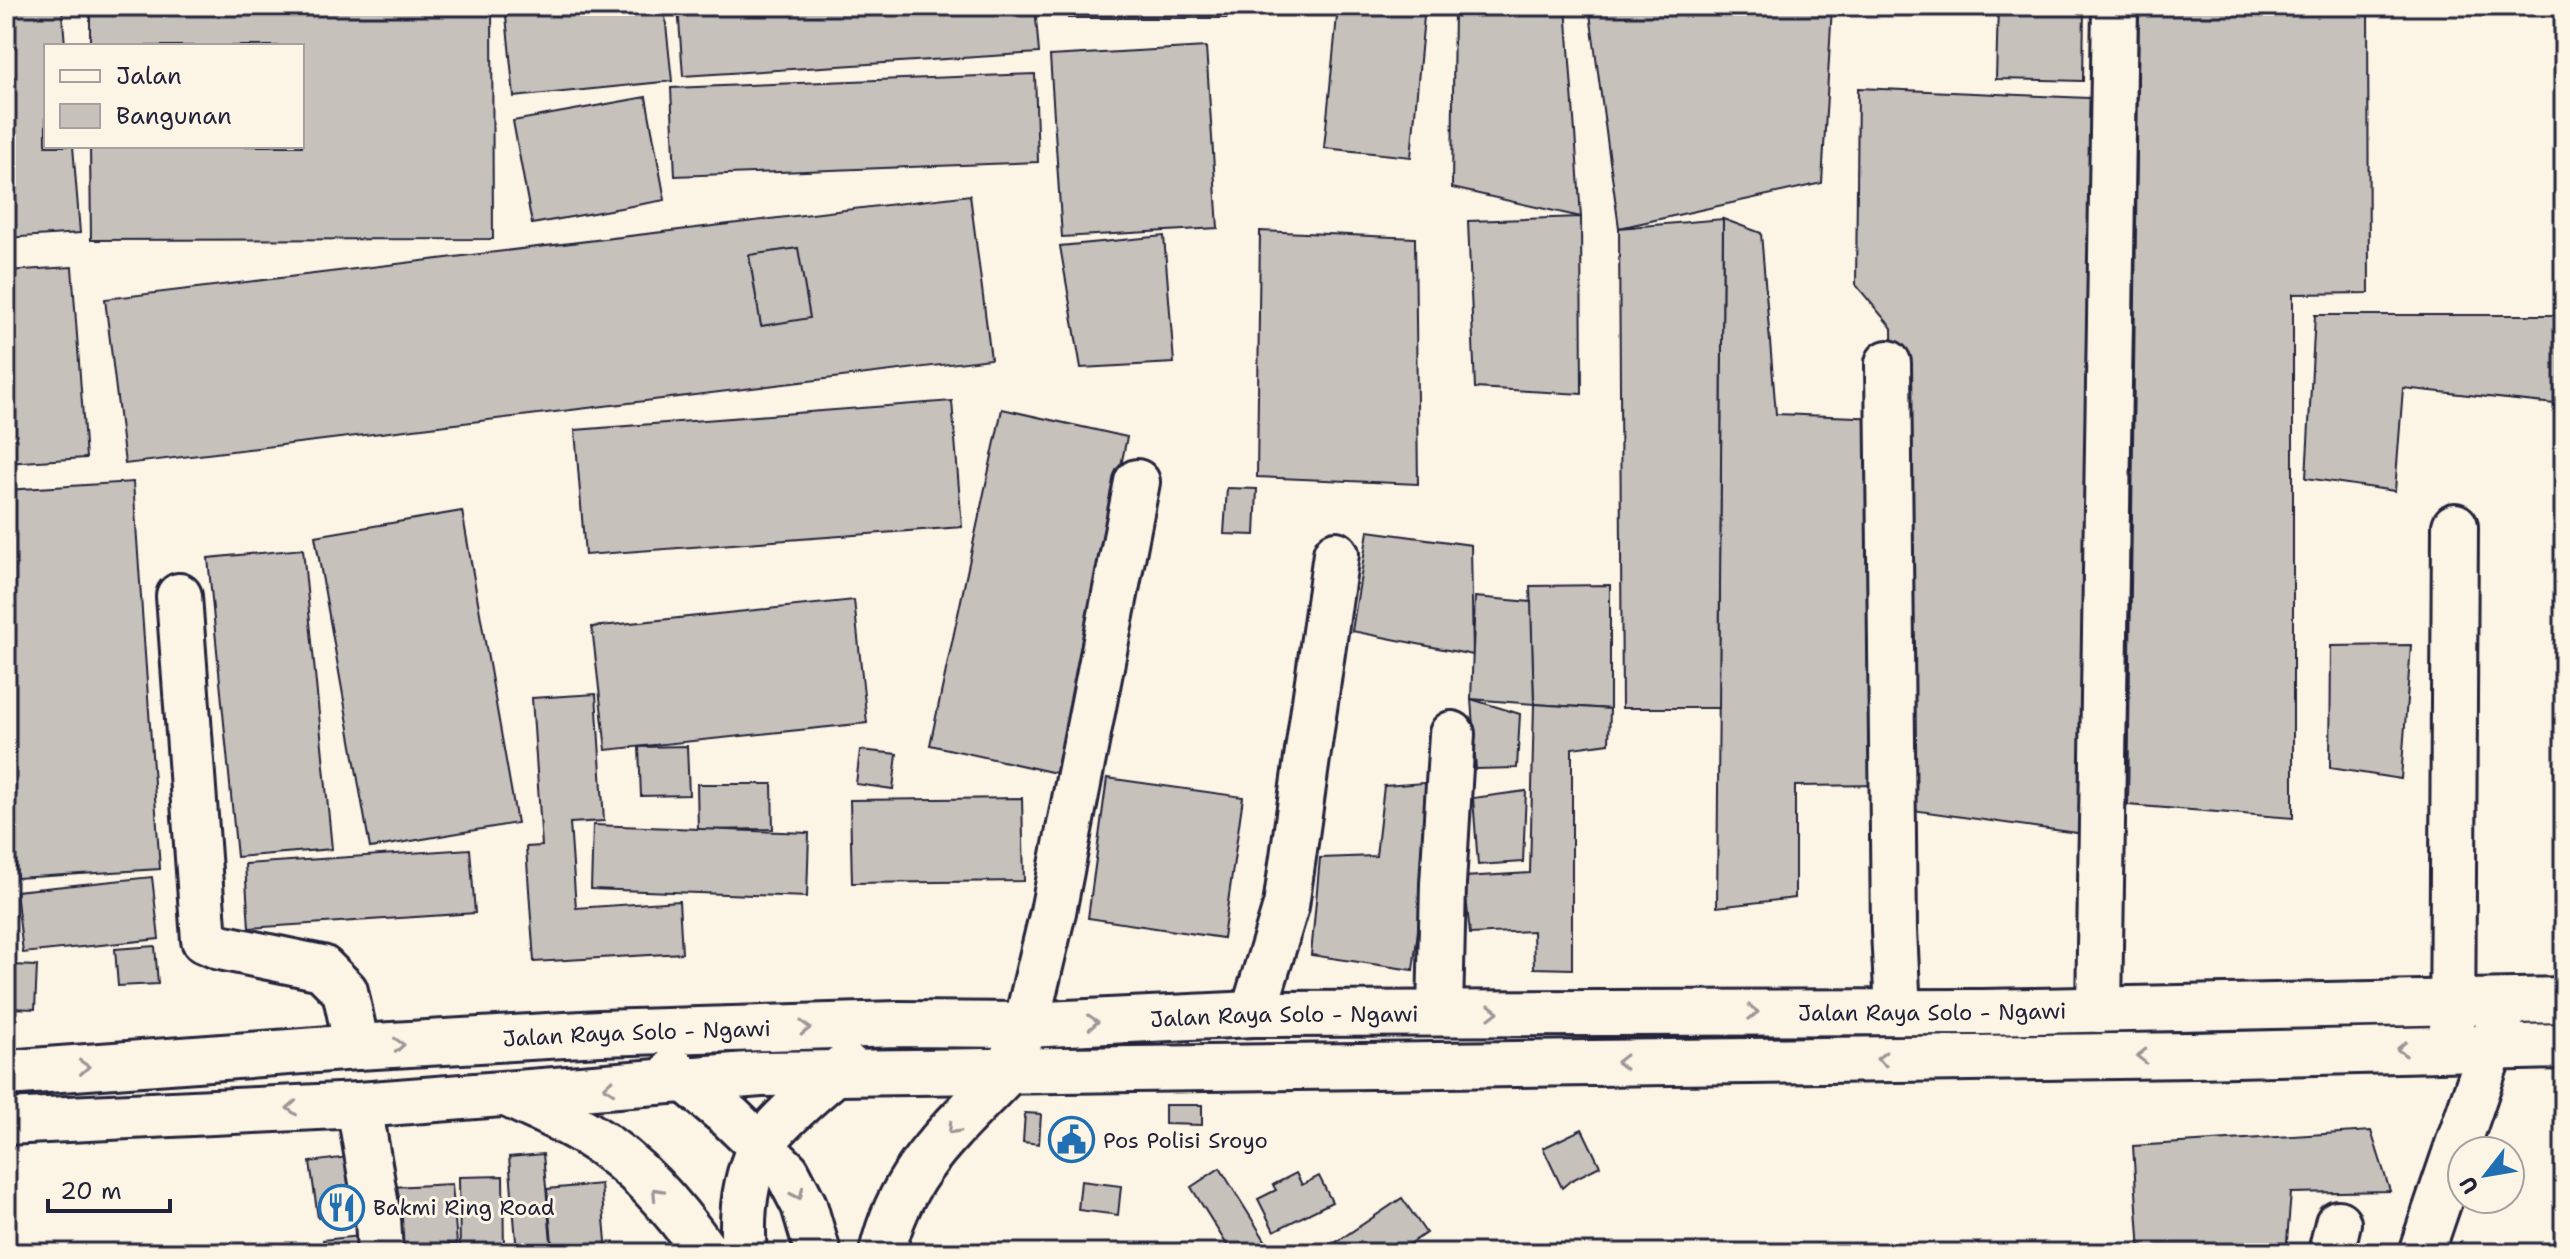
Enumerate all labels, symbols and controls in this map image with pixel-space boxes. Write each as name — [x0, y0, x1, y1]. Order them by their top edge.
legend — [44, 44, 304, 148]
text: Jalan — [116, 60, 182, 92]
text: Bangunan — [116, 100, 232, 132]
street label: Jalan Raya Solo - Ngawi — [1798, 996, 2067, 1028]
street label: Jalan Raya Solo - Ngawi — [1149, 1000, 1419, 1034]
one-way arrow — [1487, 1003, 1500, 1021]
one-way arrow — [1747, 1003, 1760, 1021]
street label: Jalan Raya Solo - Ngawi — [502, 1014, 771, 1054]
one-way arrow — [1087, 1014, 1100, 1031]
one-way arrow — [799, 1019, 812, 1037]
one-way arrow — [393, 1036, 406, 1053]
one-way arrow — [2395, 1041, 2408, 1058]
one-way arrow — [2135, 1047, 2148, 1064]
one-way arrow — [1875, 1050, 1888, 1068]
one-way arrow — [1615, 1053, 1628, 1070]
one-way arrow — [78, 1059, 91, 1076]
one-way arrow — [602, 1078, 615, 1095]
one-way arrow — [285, 1099, 298, 1116]
public building icon: Pos Polisi Sroyo — [1048, 1116, 1096, 1164]
one-way arrow — [948, 1119, 962, 1134]
place label: Pos Polisi Sroyo — [1103, 1126, 1268, 1155]
north arrow — [2446, 1135, 2526, 1215]
scale bar — [48, 1163, 170, 1213]
text: U — [2453, 1171, 2486, 1199]
text: 20 m — [60, 1175, 122, 1207]
restaurant icon: Bakmi Ring Road — [318, 1183, 366, 1231]
one-way arrow — [788, 1186, 804, 1201]
one-way arrow — [653, 1187, 667, 1202]
place label: Bakmi Ring Road — [373, 1193, 555, 1222]

